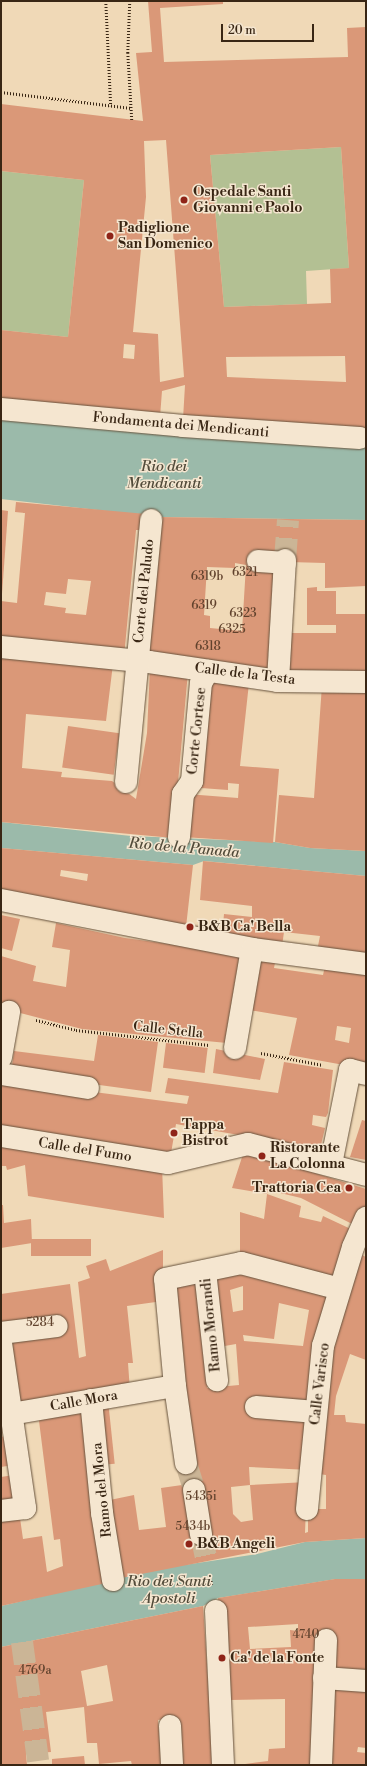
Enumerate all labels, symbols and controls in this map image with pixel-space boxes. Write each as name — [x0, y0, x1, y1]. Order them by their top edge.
scale bar — [223, 16, 316, 42]
text: 20 m — [228, 23, 256, 38]
place label: Ospedale Santi Giovanni e Paolo — [193, 184, 303, 216]
marker: Ospedale Santi Giovanni e Paolo — [178, 194, 190, 206]
place label: Padiglione San Domenico — [118, 220, 213, 252]
marker: Padiglione San Domenico — [105, 231, 115, 241]
street label: Fondamenta dei Mendicanti — [92, 409, 270, 441]
water label: Rio dei Mendicanti — [126, 457, 202, 492]
street label: Corte del Paludo — [130, 538, 158, 644]
house number: 6321 — [232, 566, 258, 580]
house number: 6319b — [191, 570, 223, 584]
house number: 6319 — [191, 599, 217, 613]
house number: 6323 — [229, 607, 257, 621]
house number: 6325 — [218, 623, 246, 637]
house number: 6318 — [195, 640, 221, 654]
street label: Calle de la Testa — [194, 660, 296, 688]
street label: Corte Cortese — [184, 686, 210, 776]
water label: Rio de la Panada — [128, 834, 240, 862]
place label: B&B Ca' Bella — [198, 919, 291, 935]
marker: B&B Ca' Bella — [185, 922, 195, 932]
street label: Calle Stella — [132, 1018, 204, 1042]
place label: Tappa Bistrot — [182, 1117, 228, 1150]
marker: Tappa Bistrot — [169, 1128, 179, 1138]
street label: Calle del Fumo — [37, 1134, 133, 1166]
place label: Ristorante La Colonna — [270, 1140, 345, 1172]
marker: Ristorante La Colonna — [257, 1151, 267, 1161]
place label: Trattoria Cea — [252, 1180, 341, 1196]
marker: Trattoria Cea — [344, 1183, 354, 1193]
street label: Ramo Morandi — [198, 1277, 224, 1373]
house number: 5284 — [26, 1316, 54, 1330]
street label: Calle Varisco — [307, 1342, 333, 1426]
street label: Calle Mora — [49, 1387, 119, 1415]
street label: Ramo del Mora — [89, 1442, 115, 1538]
house number: 5435i — [185, 1490, 217, 1504]
house number: 5434b — [176, 1520, 210, 1534]
place label: B&B Angeli — [197, 1536, 275, 1552]
marker: B&B Angeli — [184, 1539, 194, 1549]
water label: Rio dei Santi Apostoli — [127, 1572, 211, 1607]
house number: 4740 — [292, 1628, 320, 1642]
place label: Ca' de la Fonte — [230, 1650, 324, 1666]
marker: Ca' de la Fonte — [217, 1653, 227, 1663]
house number: 4769a — [19, 1664, 51, 1678]

